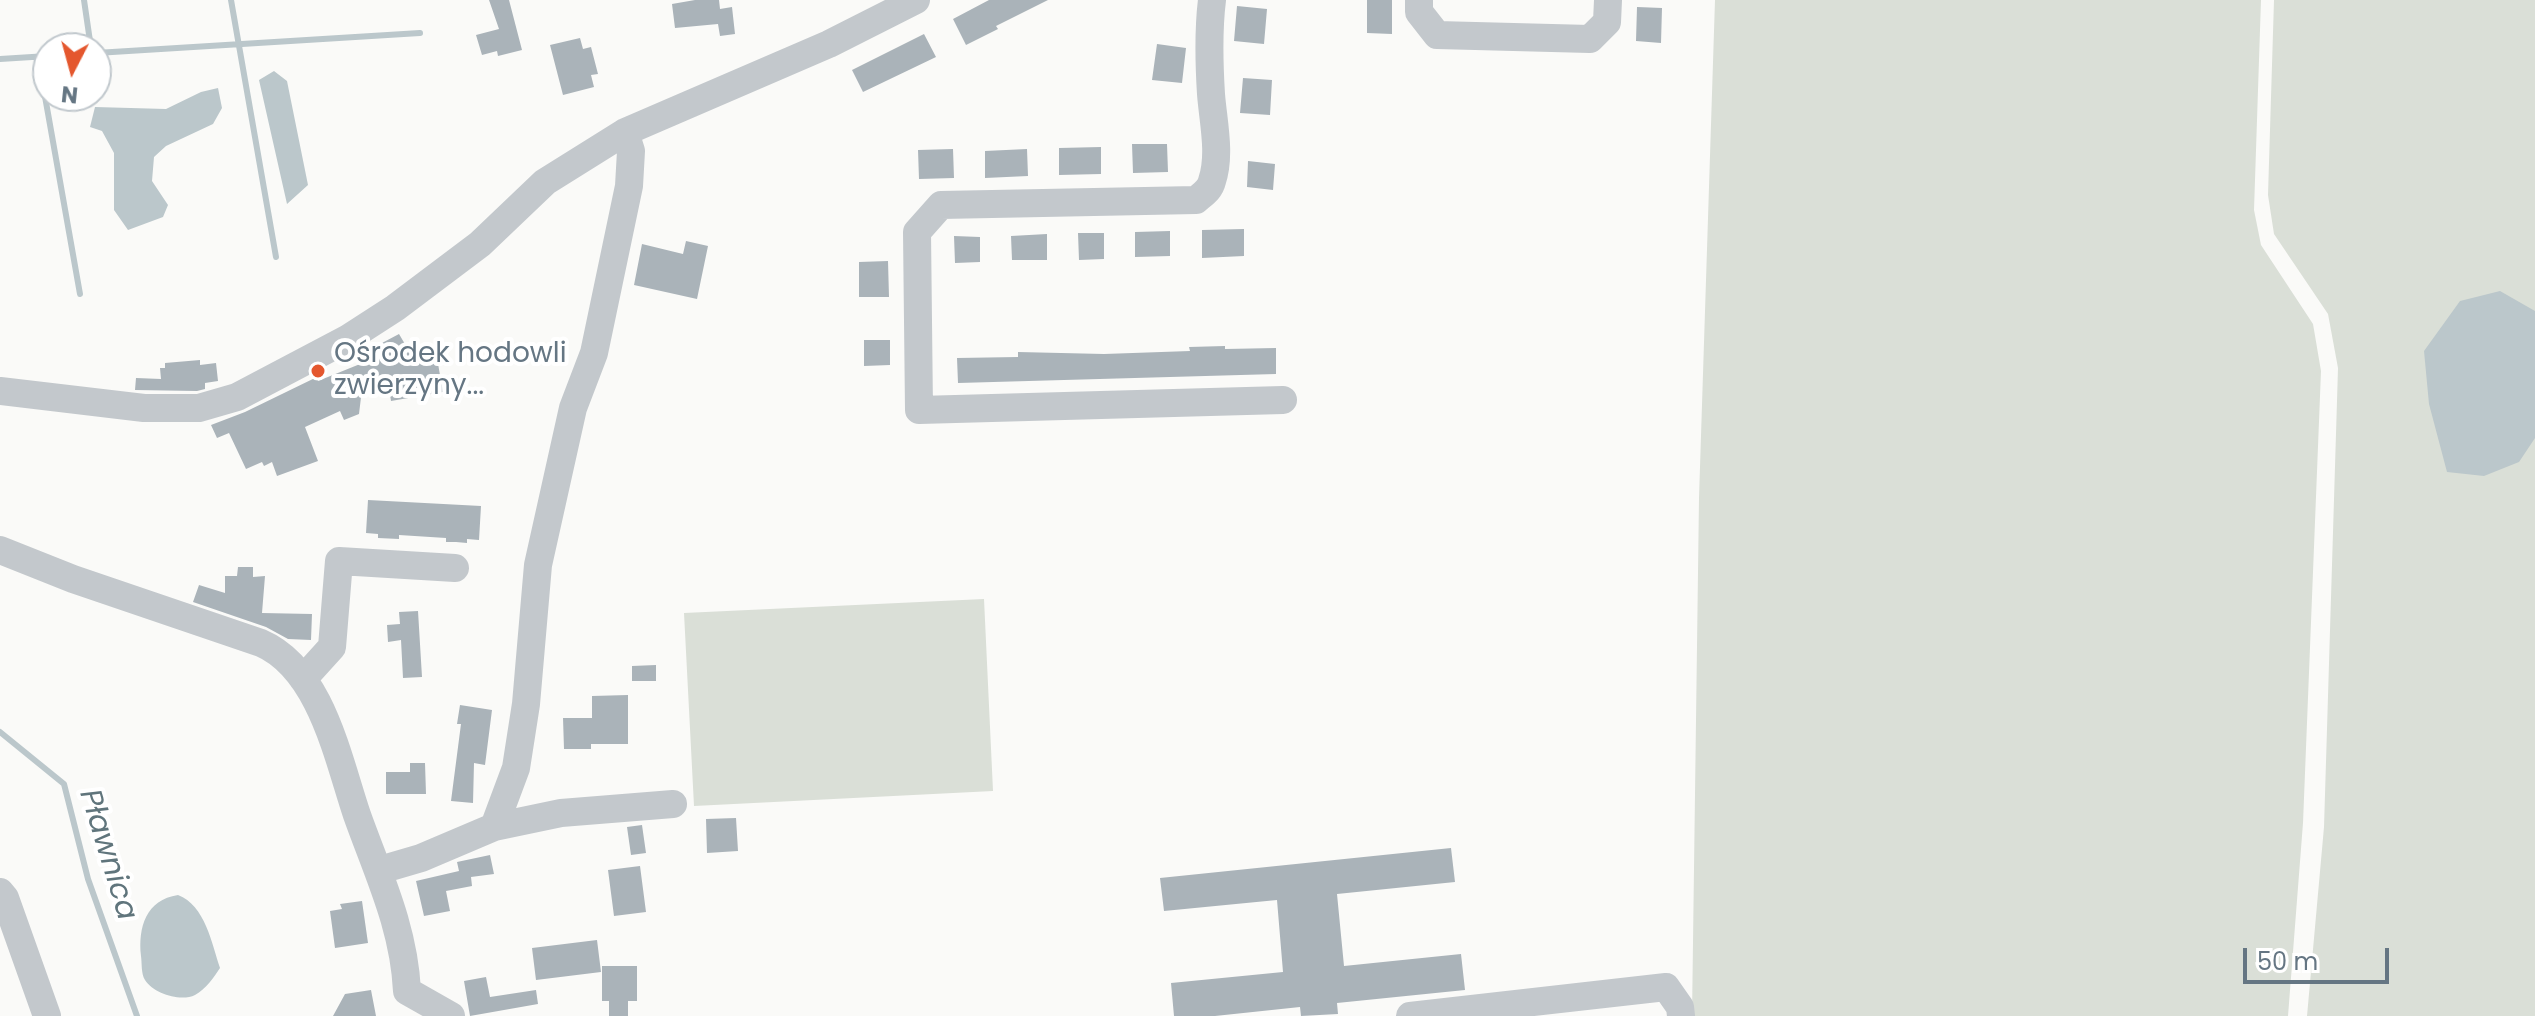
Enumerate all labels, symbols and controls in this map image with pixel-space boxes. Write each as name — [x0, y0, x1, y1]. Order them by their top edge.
north arrow — [32, 32, 112, 112]
text: N — [60, 78, 80, 111]
place label: Ośrodek hodowli zwierzyny... — [334, 338, 567, 404]
marker: Ośrodek hodowli zwierzyny... — [309, 362, 327, 380]
water label: Pławnica — [70, 785, 144, 925]
scale bar — [2247, 932, 2393, 982]
text: 50 m — [2257, 945, 2318, 978]

